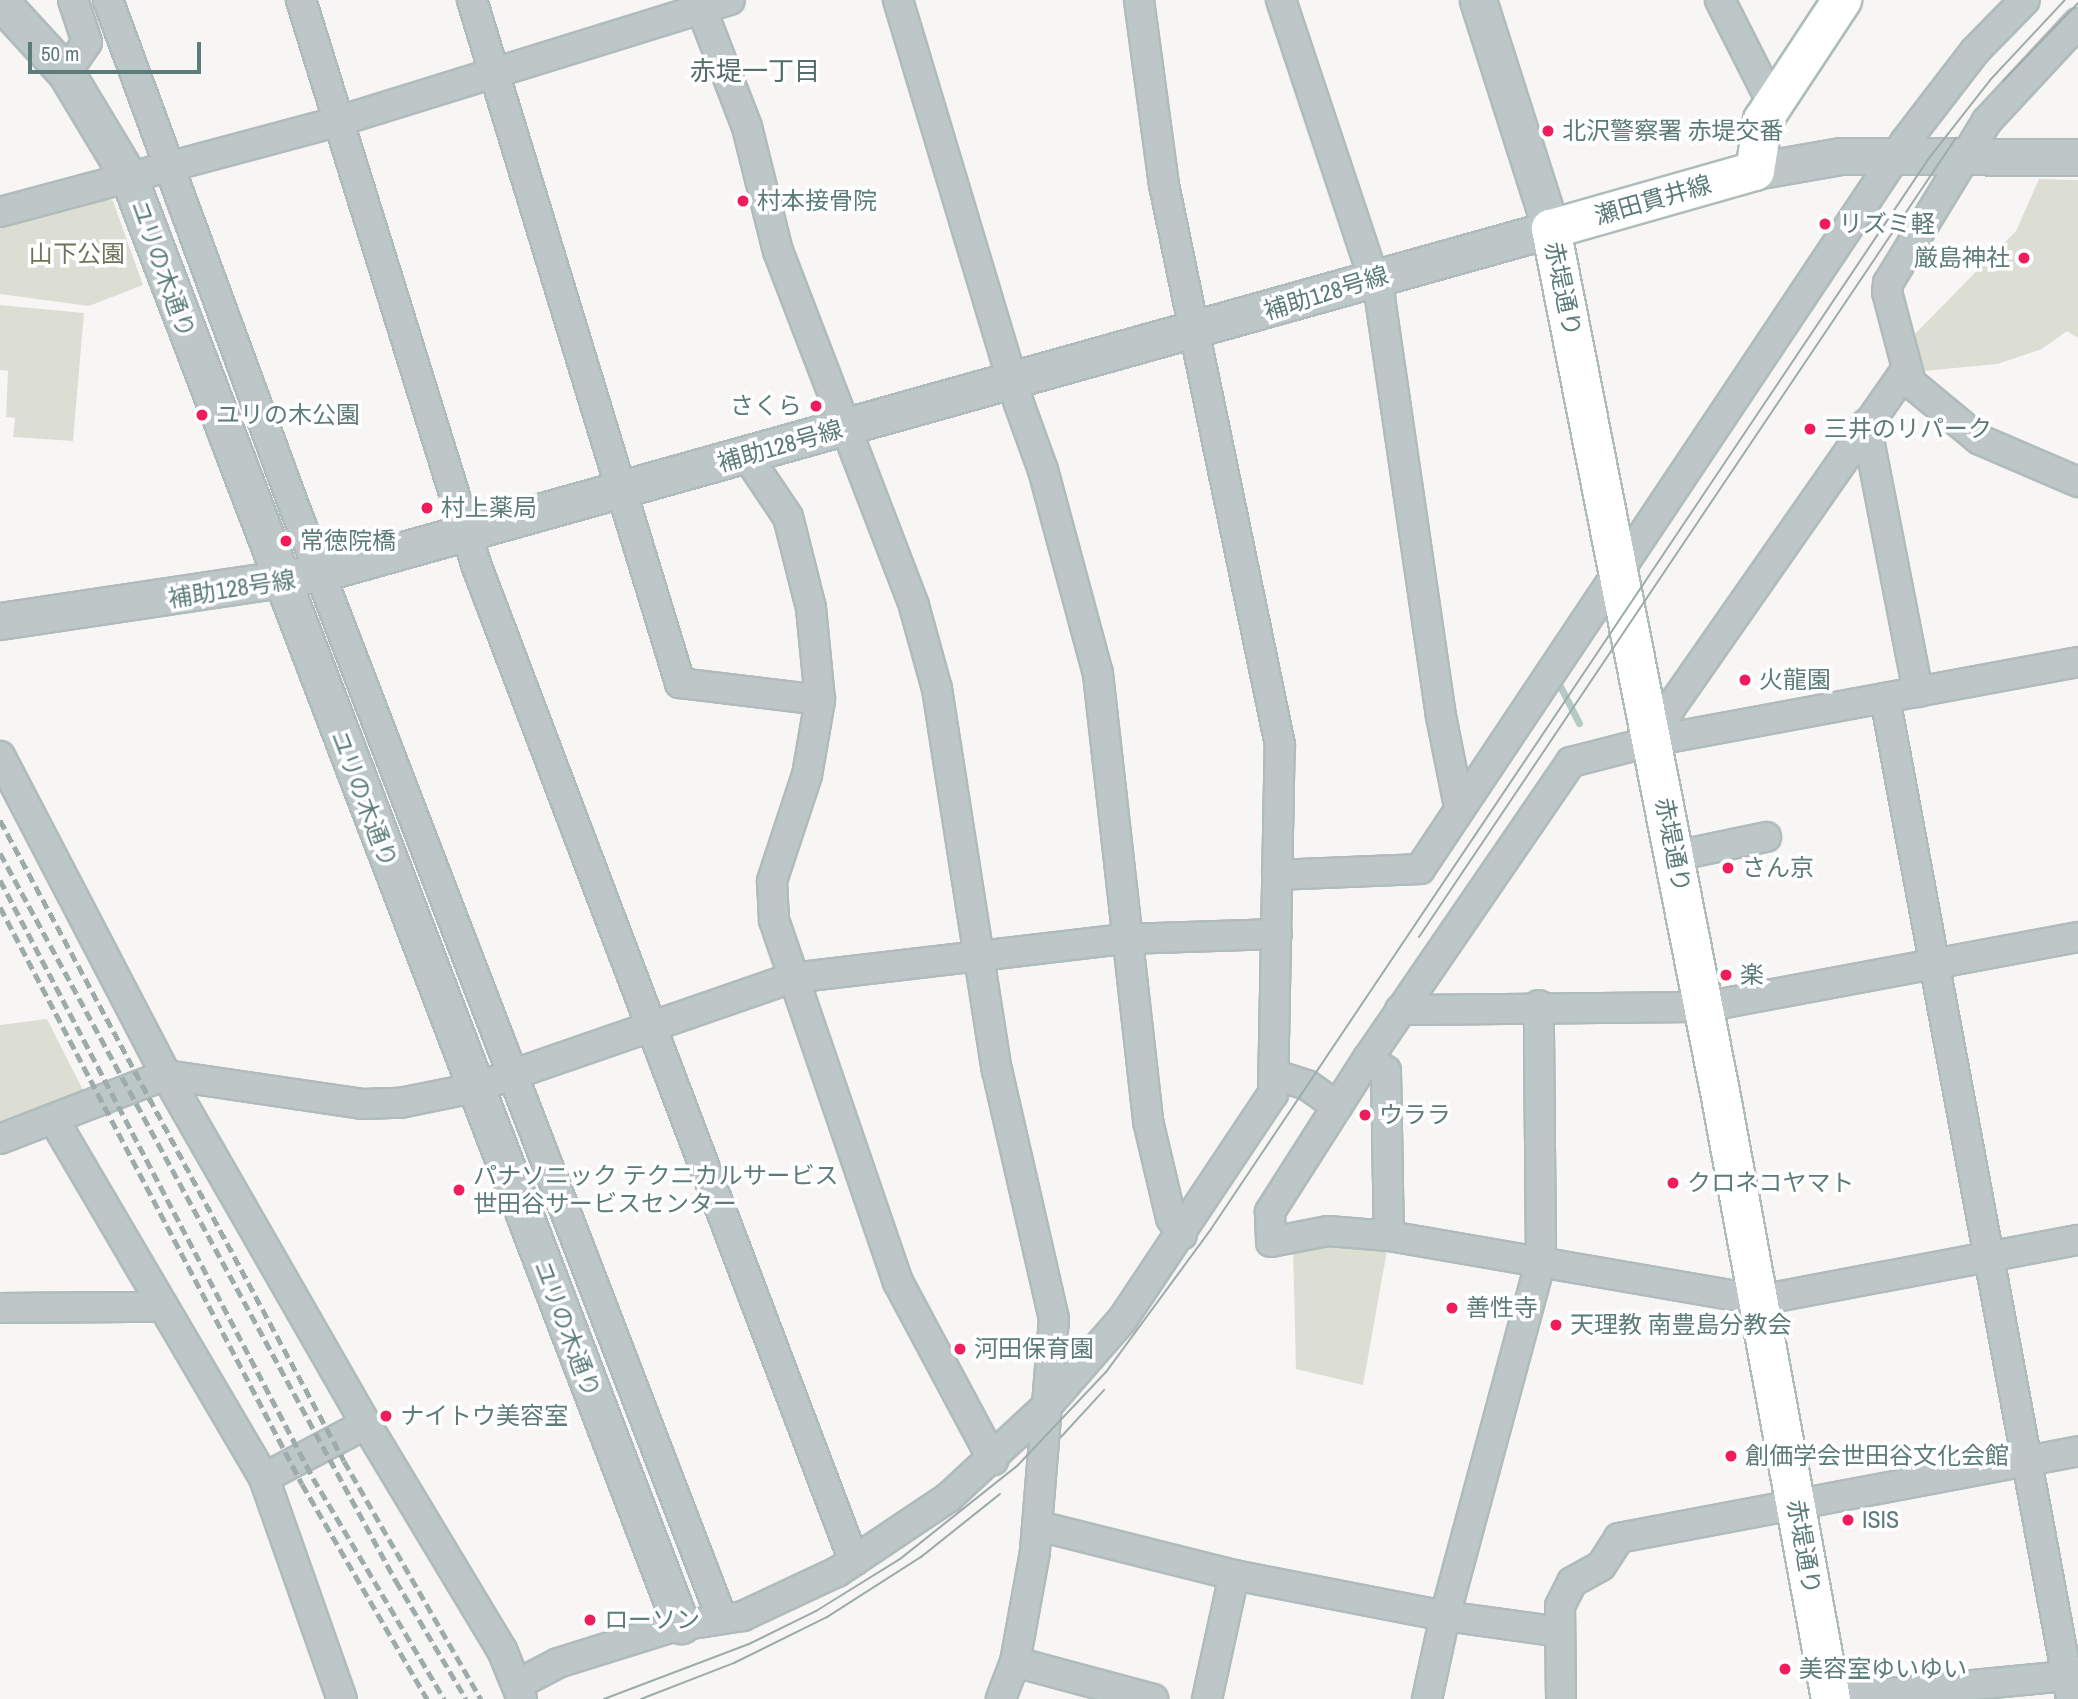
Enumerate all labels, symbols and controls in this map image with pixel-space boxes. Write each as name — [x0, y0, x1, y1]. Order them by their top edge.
scale bar — [32, 28, 205, 72]
text: 50 m — [41, 39, 79, 68]
district label: 赤堤一丁目 — [690, 55, 820, 87]
place label: 北沢警察署 赤堤交番 — [1562, 117, 1783, 145]
marker: 北沢警察署 赤堤交番 — [1540, 123, 1556, 139]
street label: 瀬田貫井線 — [1591, 170, 1715, 230]
place label: 村本接骨院 — [757, 187, 877, 215]
marker: 村本接骨院 — [735, 193, 751, 209]
street label: ユリの木通り — [125, 196, 201, 342]
place label: リズミ軽 — [1839, 210, 1935, 238]
marker: リズミ軽 — [1817, 216, 1833, 232]
street label: 赤堤通り — [1539, 239, 1587, 339]
park label: 山下公園 — [29, 240, 125, 268]
place label: 厳島神社 — [1914, 244, 2010, 272]
marker: 厳島神社 — [2016, 250, 2032, 266]
street label: 補助128号線 — [1260, 260, 1392, 326]
place label: さくら — [730, 392, 802, 420]
marker: さくら — [808, 398, 824, 414]
place label: ユリの木公園 — [216, 401, 360, 429]
marker: ユリの木公園 — [194, 407, 210, 423]
street label: 補助128号線 — [714, 414, 846, 478]
place label: 三井のリパーク — [1824, 415, 1992, 443]
marker: 三井のリパーク — [1802, 421, 1818, 437]
place label: 村上薬局 — [441, 494, 537, 522]
marker: 村上薬局 — [419, 500, 435, 516]
place label: 常徳院橋 — [300, 527, 396, 555]
marker: 常徳院橋 — [278, 533, 294, 549]
street label: 補助128号線 — [166, 565, 298, 613]
place label: 火龍園 — [1759, 666, 1831, 694]
marker: 火龍園 — [1737, 672, 1753, 688]
street label: ユリの木通り — [325, 727, 403, 871]
street label: 赤堤通り — [1650, 795, 1696, 895]
place label: さん京 — [1742, 854, 1814, 882]
marker: さん京 — [1720, 860, 1736, 876]
place label: 楽 — [1740, 961, 1764, 989]
marker: 楽 — [1718, 967, 1734, 983]
place label: ウララ — [1379, 1101, 1451, 1129]
marker: ウララ — [1357, 1107, 1373, 1123]
place label: パナソニック テクニカルサービス 世田谷サービスセンター — [473, 1162, 838, 1218]
place label: クロネコヤマト — [1687, 1169, 1855, 1197]
marker: クロネコヤマト — [1665, 1175, 1681, 1191]
marker: パナソニック テクニカルサービス 世田谷サービスセンター — [451, 1182, 467, 1198]
street label: ユリの木通り — [528, 1257, 606, 1401]
place label: 善性寺 — [1466, 1294, 1538, 1322]
marker: 善性寺 — [1444, 1300, 1460, 1316]
place label: 天理教 南豊島分教会 — [1570, 1311, 1791, 1339]
marker: 天理教 南豊島分教会 — [1548, 1317, 1564, 1333]
place label: 河田保育園 — [974, 1335, 1094, 1363]
marker: 河田保育園 — [952, 1341, 968, 1357]
place label: ナイトウ美容室 — [400, 1402, 568, 1430]
marker: ナイトウ美容室 — [378, 1408, 394, 1424]
place label: 創価学会世田谷文化会館 — [1745, 1442, 2009, 1470]
marker: 創価学会世田谷文化会館 — [1723, 1448, 1739, 1464]
street label: 赤堤通り — [1781, 1497, 1827, 1597]
place label: ISIS — [1862, 1506, 1899, 1534]
marker: ISIS — [1840, 1512, 1856, 1528]
place label: ローソン — [604, 1606, 700, 1634]
marker: ローソン — [582, 1612, 598, 1628]
place label: 美容室ゆいゆい — [1799, 1655, 1967, 1683]
marker: 美容室ゆいゆい — [1777, 1661, 1793, 1677]

